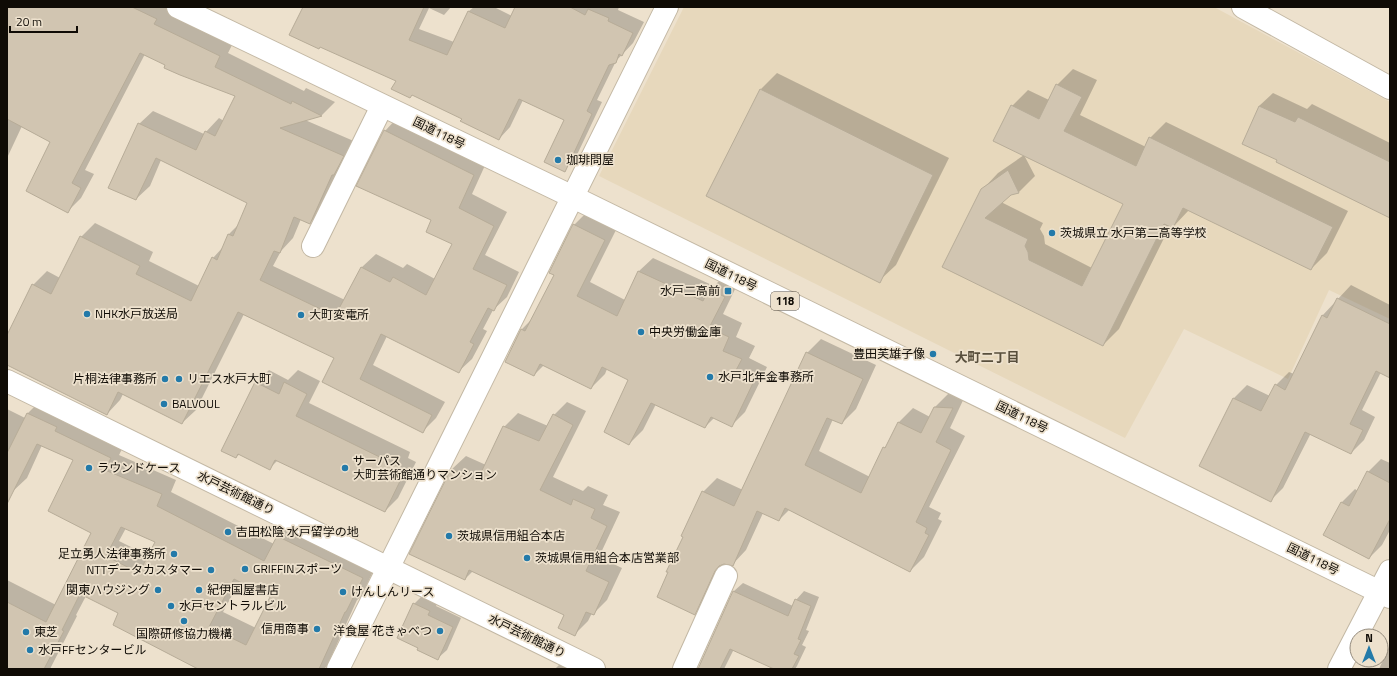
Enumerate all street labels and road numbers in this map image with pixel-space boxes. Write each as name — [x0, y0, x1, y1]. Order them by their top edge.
street label: 国道118号 — [410, 112, 469, 153]
street label: 国道118号 — [702, 254, 761, 295]
road number: 118 — [771, 292, 799, 310]
street label: 国道118号 — [993, 396, 1052, 437]
street label: 水戸芸術館通り — [194, 466, 278, 520]
street label: 国道118号 — [1284, 538, 1343, 579]
street label: 水戸芸術館通り — [485, 609, 569, 663]

